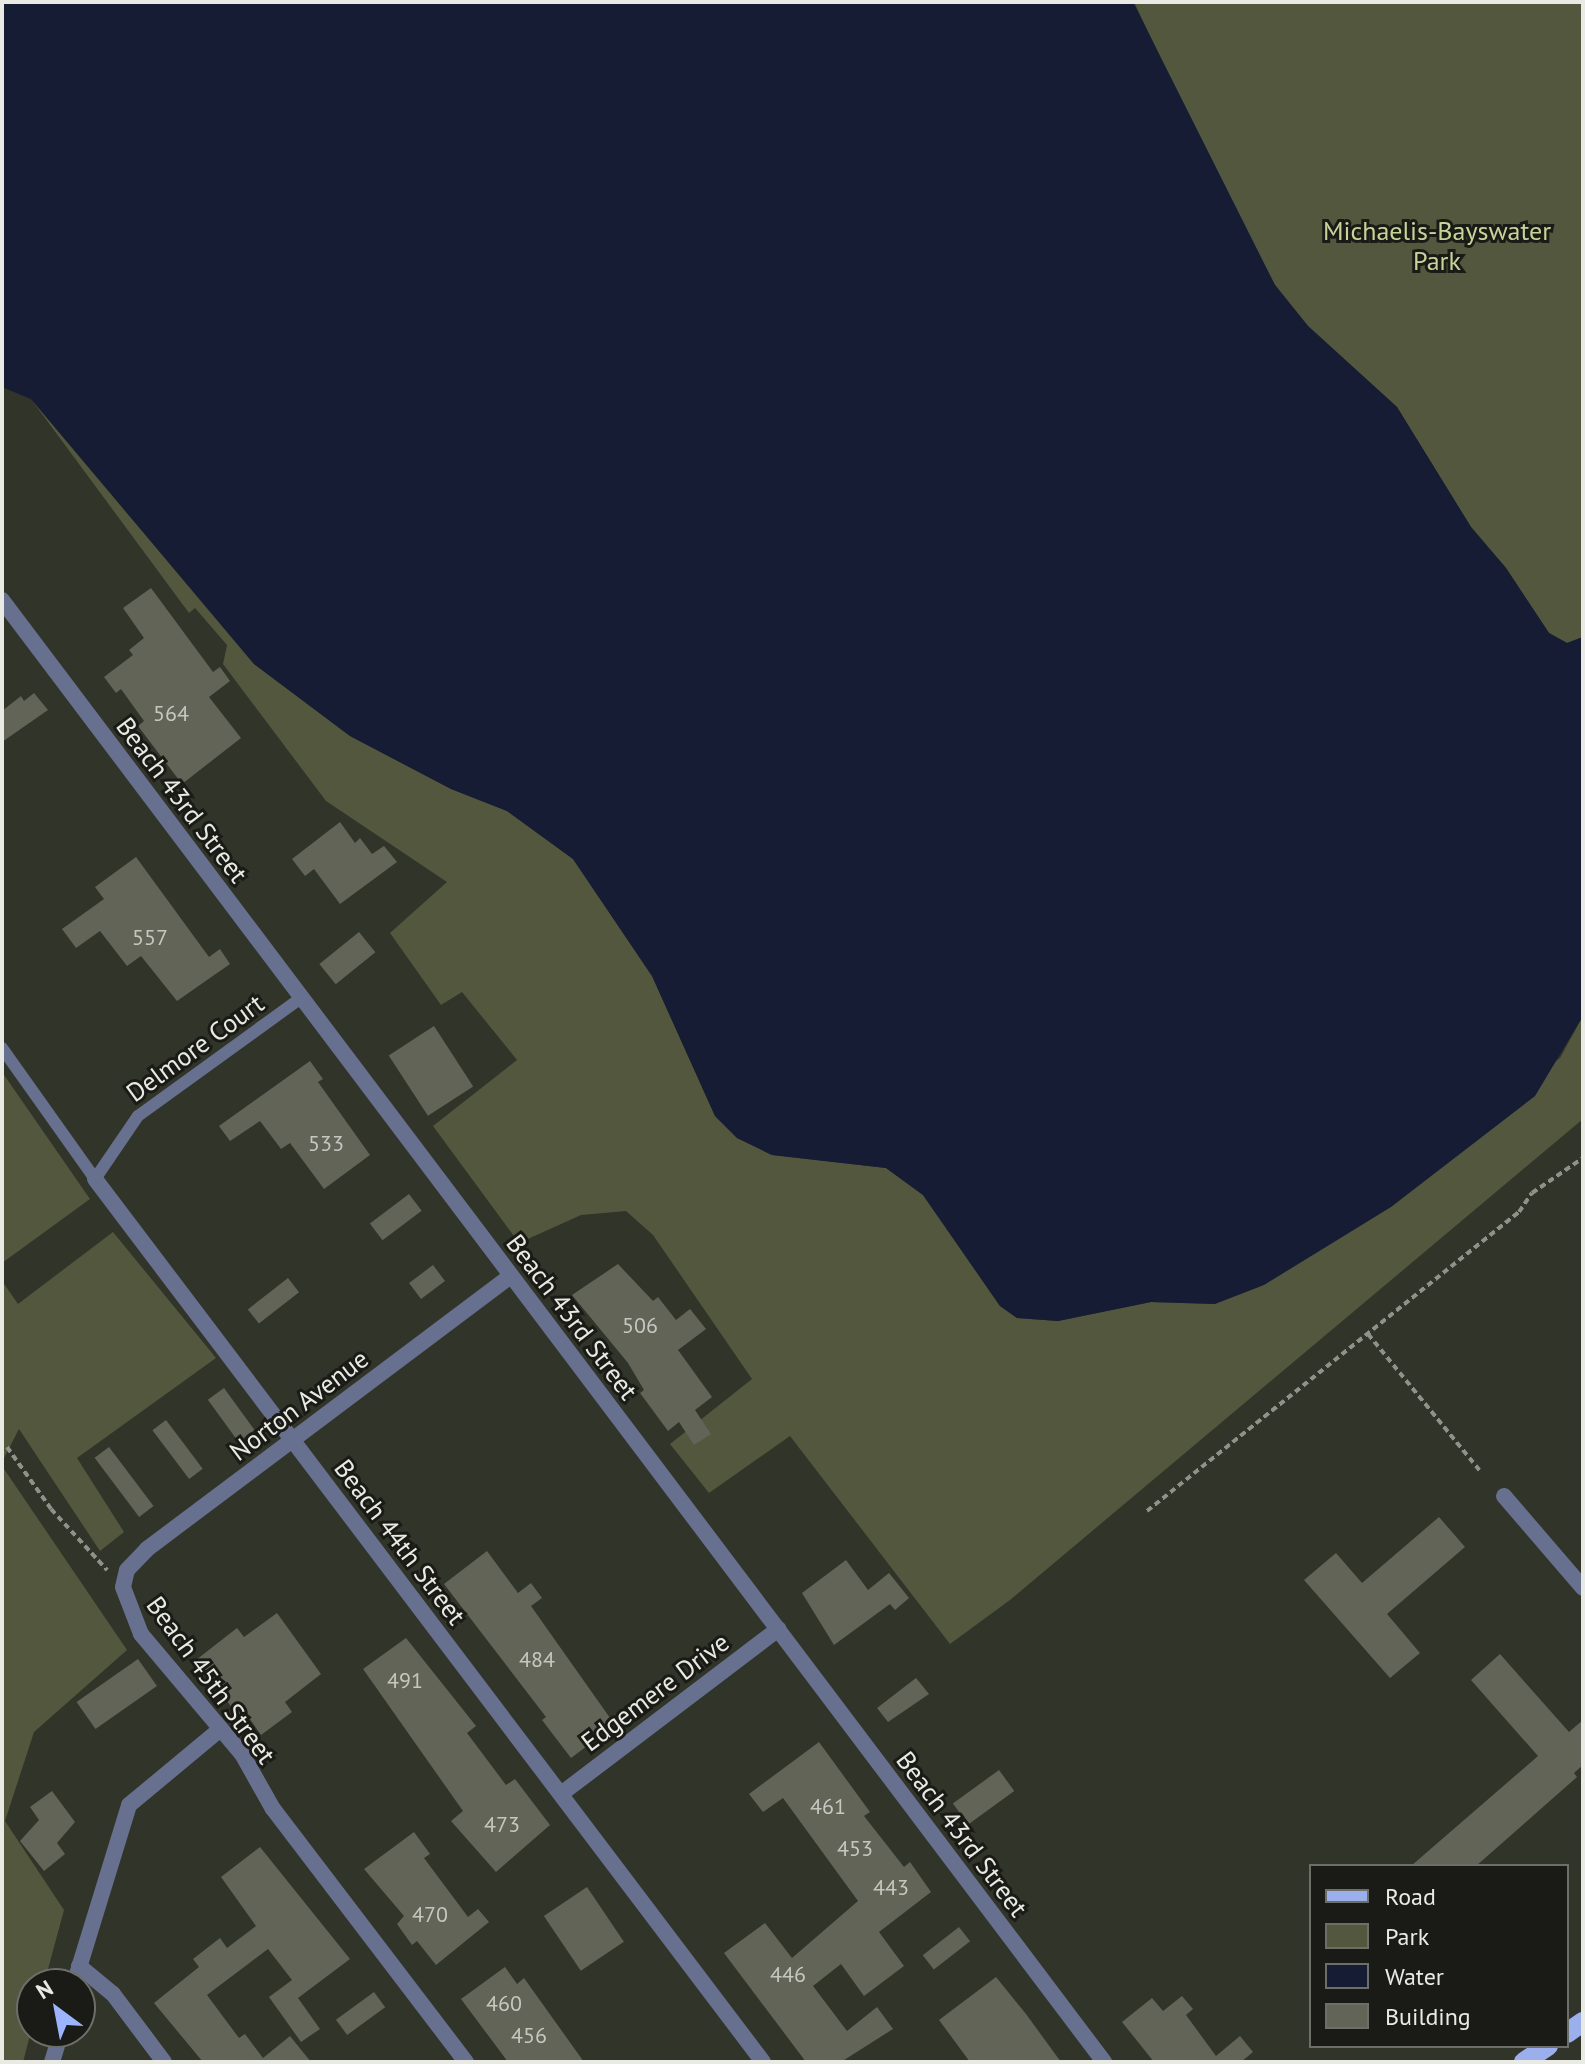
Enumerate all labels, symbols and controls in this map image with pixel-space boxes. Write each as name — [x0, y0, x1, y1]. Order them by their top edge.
park label: Michaelis-Bayswater Park — [1323, 215, 1551, 276]
house number: 564 — [153, 701, 189, 727]
street label: Beach 43rd Street — [110, 711, 254, 889]
house number: 557 — [132, 925, 168, 951]
street label: Delmore Court — [120, 988, 270, 1108]
house number: 533 — [308, 1131, 344, 1157]
street label: Beach 43rd Street — [500, 1228, 644, 1406]
house number: 506 — [622, 1313, 658, 1339]
street label: Norton Avenue — [223, 1343, 375, 1467]
street label: Beach 44th Street — [328, 1453, 472, 1631]
street label: Beach 45th Street — [140, 1590, 282, 1770]
street label: Edgemere Drive — [575, 1626, 735, 1758]
house number: 484 — [519, 1647, 555, 1673]
house number: 491 — [387, 1668, 423, 1694]
street label: Beach 43rd Street — [890, 1745, 1034, 1923]
house number: 461 — [810, 1794, 846, 1820]
house number: 473 — [484, 1812, 520, 1838]
house number: 453 — [837, 1836, 873, 1862]
legend — [1309, 1864, 1569, 2048]
house number: 443 — [873, 1875, 909, 1901]
text: Road — [1385, 1881, 1436, 1912]
house number: 470 — [412, 1902, 448, 1928]
text: Park — [1385, 1921, 1429, 1952]
text: Water — [1385, 1961, 1444, 1992]
house number: 446 — [770, 1962, 806, 1988]
north arrow — [16, 1968, 96, 2048]
text: N — [31, 1974, 58, 2005]
house number: 460 — [486, 1991, 522, 2017]
text: Building — [1385, 2001, 1471, 2032]
house number: 456 — [511, 2023, 547, 2049]

